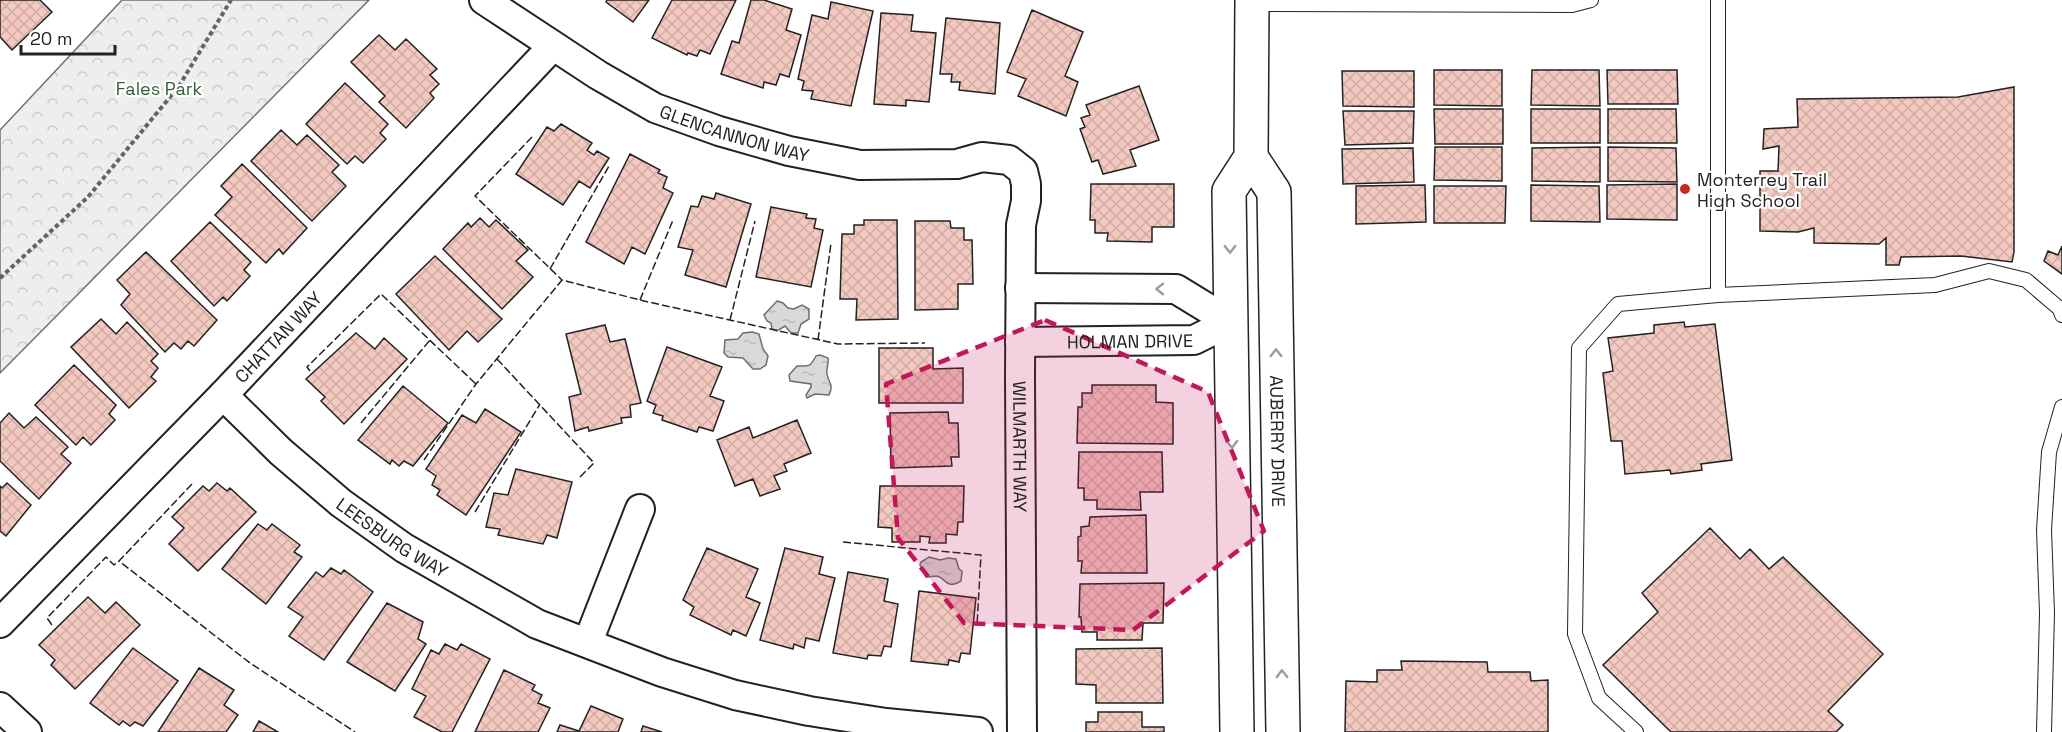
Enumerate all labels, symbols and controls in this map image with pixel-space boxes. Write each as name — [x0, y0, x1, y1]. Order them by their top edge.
scale bar — [21, 18, 116, 56]
text: 20 m — [30, 27, 73, 50]
park label: Fales Park — [116, 77, 203, 100]
street label: GLENCANNON WAY — [657, 99, 811, 166]
place label: Monterrey Trail High School — [1697, 168, 1827, 212]
marker: Monterrey Trail High School — [1678, 182, 1692, 196]
one-way arrow — [1224, 245, 1236, 254]
one-way arrow — [1155, 283, 1164, 295]
street label: CHATTAN WAY — [229, 286, 327, 387]
street label: HOLMAN DRIVE — [1067, 329, 1193, 353]
one-way arrow — [1269, 348, 1282, 357]
street label: AUBERRY DRIVE — [1266, 375, 1291, 507]
street label: WILMARTH WAY — [1009, 381, 1032, 512]
one-way arrow — [1226, 440, 1238, 449]
street label: LEESBURG WAY — [332, 492, 452, 582]
one-way arrow — [1275, 669, 1288, 678]

